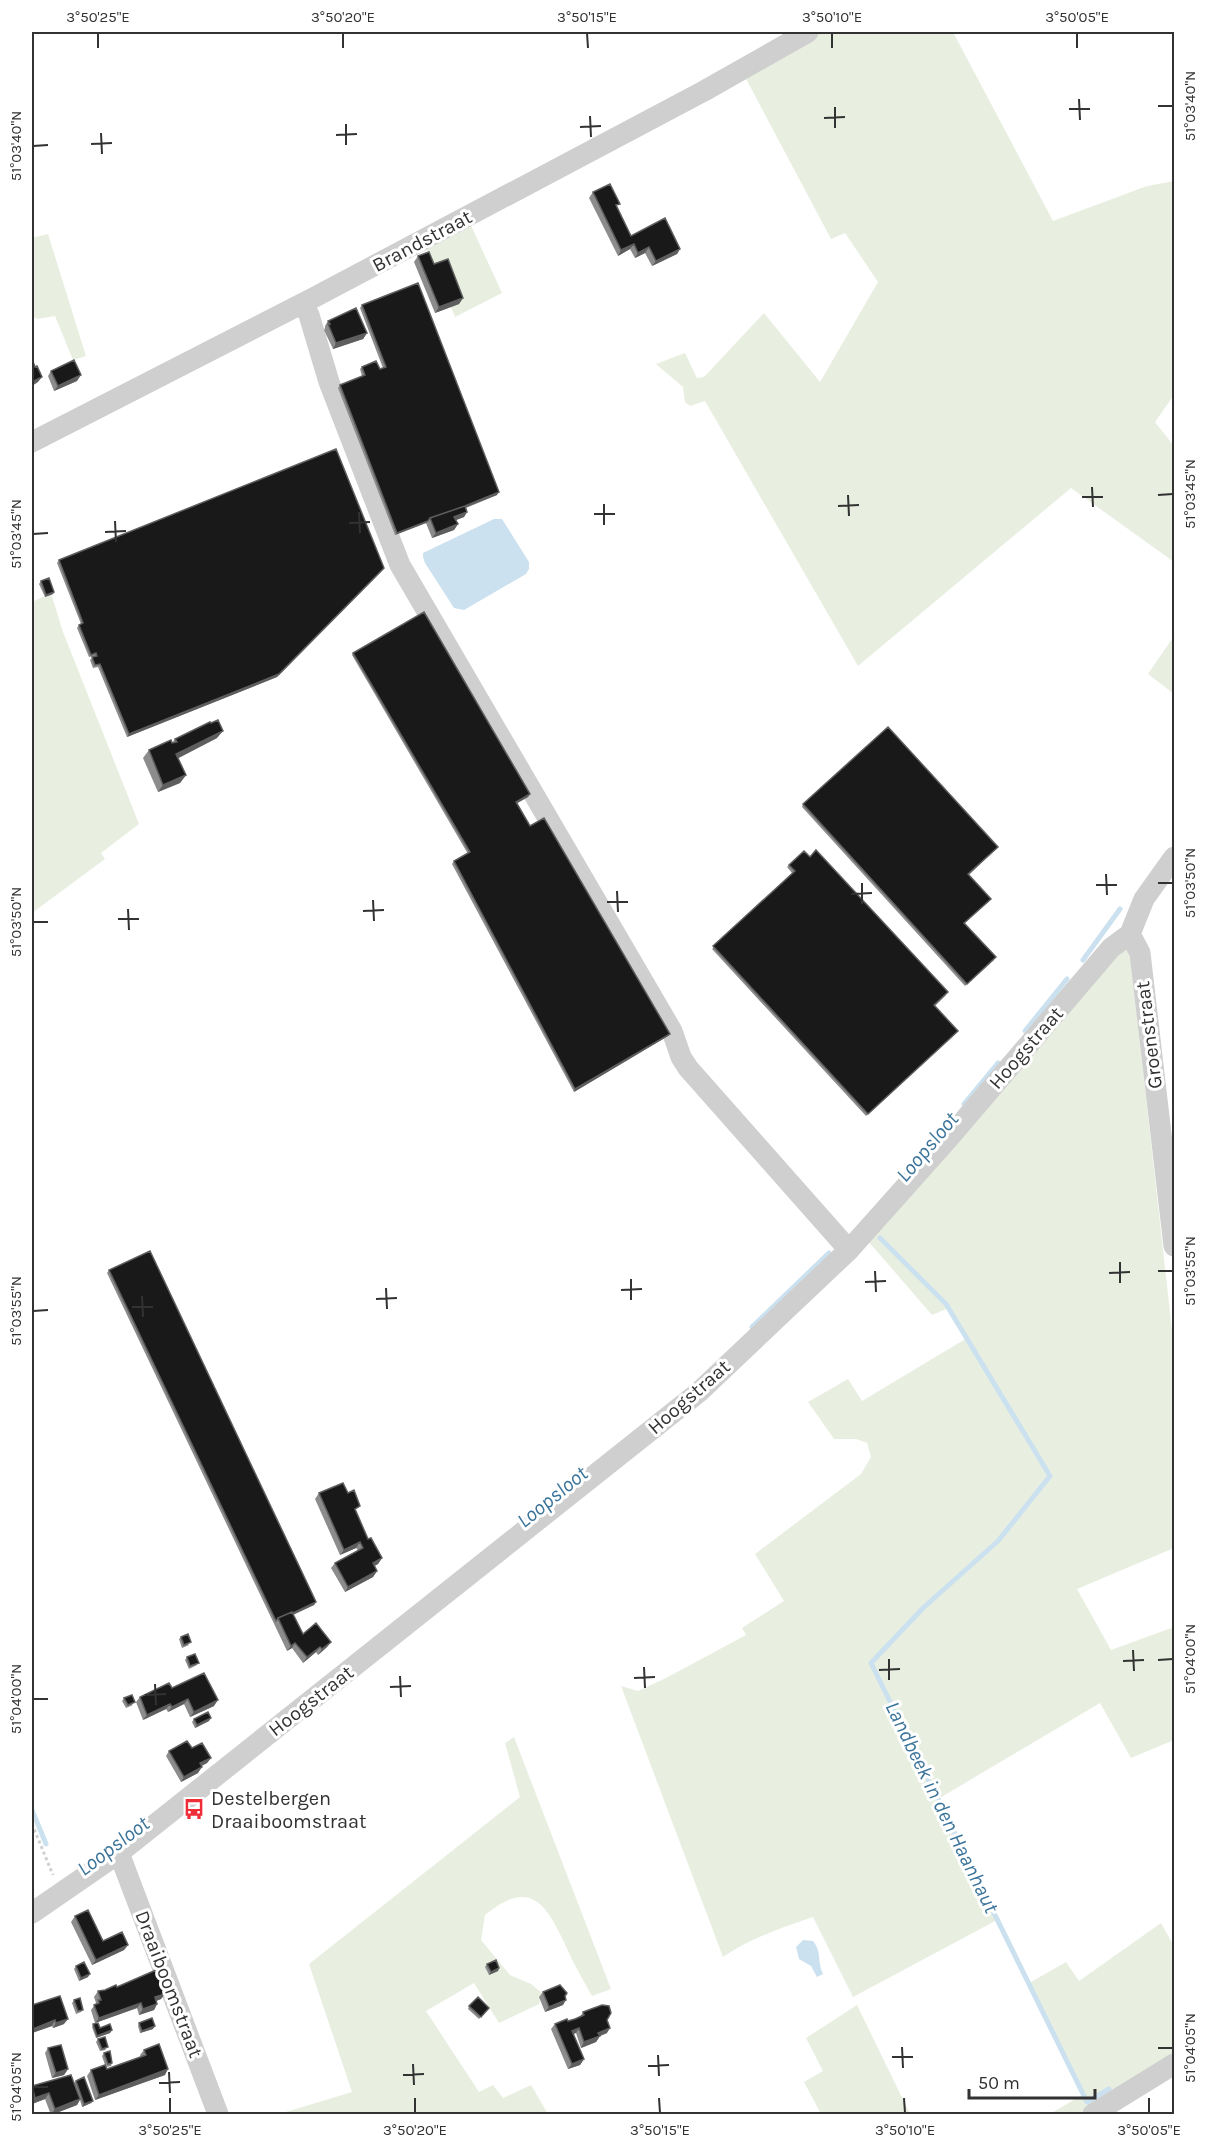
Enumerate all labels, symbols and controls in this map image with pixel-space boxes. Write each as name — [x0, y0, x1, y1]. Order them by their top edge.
text: 3°50'25"E — [66, 8, 130, 26]
text: 3°50'20"E — [311, 8, 375, 26]
text: 3°50'15"E — [557, 8, 617, 26]
text: 3°50'10"E — [802, 8, 862, 26]
text: 3°50'05"E — [1045, 8, 1109, 26]
text: 51°03'40"N — [1181, 71, 1199, 141]
text: 51°03'40"N — [7, 111, 25, 181]
street label: Brandstraat — [368, 205, 476, 277]
text: 51°03'45"N — [1181, 459, 1199, 529]
text: 51°03'45"N — [7, 499, 25, 569]
text: 51°03'50"N — [1181, 848, 1199, 918]
text: 51°03'50"N — [7, 887, 25, 957]
street label: Groenstraat — [1131, 979, 1167, 1090]
street label: Hoogstraat — [984, 1002, 1068, 1094]
water label: Loopsloot — [891, 1107, 964, 1187]
text: 51°03'55"N — [1181, 1236, 1199, 1306]
text: 51°03'55"N — [7, 1276, 25, 1346]
street label: Hoogstraat — [643, 1355, 735, 1439]
water label: Loopsloot — [512, 1461, 593, 1533]
text: 51°04'00"N — [1181, 1624, 1199, 1694]
street label: Hoogstraat — [264, 1660, 358, 1741]
text: 51°04'00"N — [7, 1664, 25, 1734]
water label: Landbeek in den Haanhaut — [880, 1698, 1004, 1917]
place label: Destelbergen Draaiboomstraat — [211, 1787, 367, 1833]
bus stop icon: Destelbergen Draaiboomstraat — [182, 1797, 206, 1821]
water label: Loopsloot — [72, 1811, 154, 1881]
street label: Draaiboomstraat — [130, 1907, 208, 2061]
text: 51°04'05"N — [1181, 2013, 1199, 2083]
text: 51°04'05"N — [7, 2052, 25, 2122]
scale bar — [969, 2062, 1095, 2100]
text: 50 m — [978, 2072, 1020, 2094]
text: 3°50'25"E — [138, 2121, 202, 2139]
text: 3°50'20"E — [383, 2121, 447, 2139]
text: 3°50'15"E — [630, 2121, 690, 2139]
text: 3°50'10"E — [875, 2121, 935, 2139]
text: 3°50'05"E — [1117, 2121, 1181, 2139]

